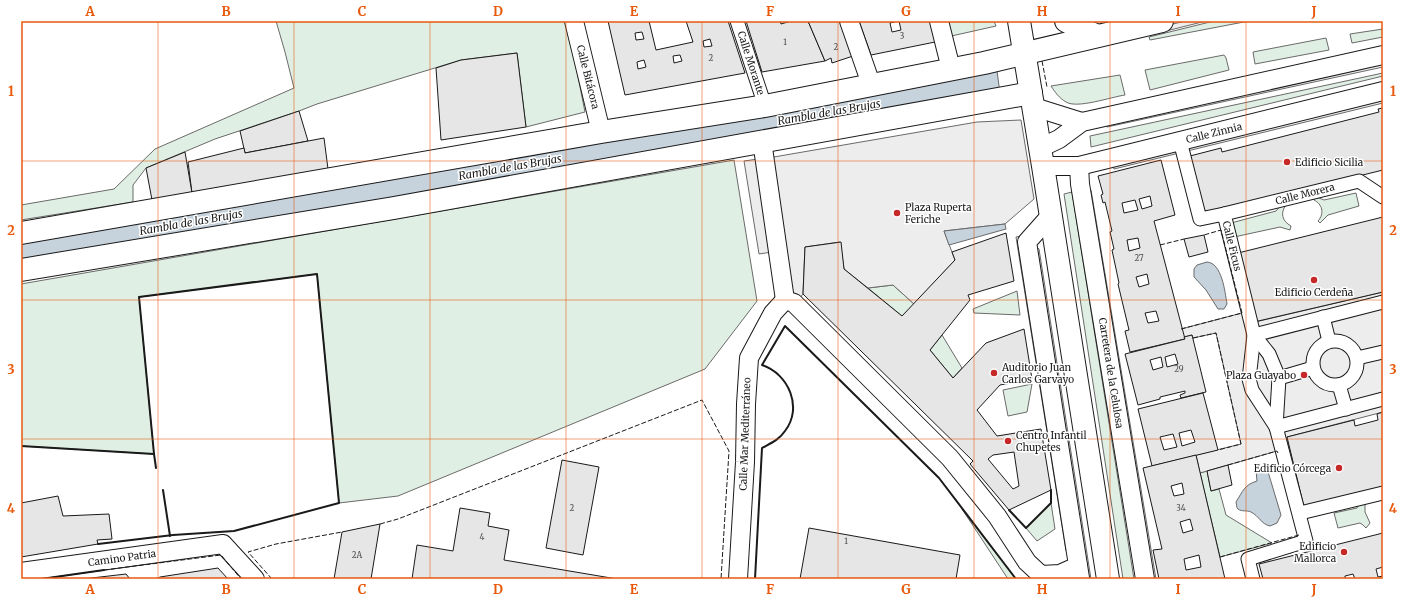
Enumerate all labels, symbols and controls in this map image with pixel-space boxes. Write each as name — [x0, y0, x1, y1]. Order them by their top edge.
text: A — [84, 3, 95, 20]
text: B — [221, 3, 231, 20]
text: C — [358, 3, 367, 20]
text: D — [493, 3, 503, 20]
text: E — [630, 3, 639, 20]
text: F — [766, 3, 774, 20]
text: G — [901, 3, 911, 20]
text: H — [1037, 3, 1048, 20]
text: I — [1175, 3, 1181, 20]
text: J — [1310, 3, 1317, 20]
street label: Calle Morante — [735, 29, 767, 97]
house number: 3 — [900, 31, 905, 41]
house number: 1 — [783, 37, 787, 47]
house number: 2 — [834, 42, 839, 52]
street label: Calle Bitácora — [574, 44, 602, 111]
house number: 2 — [709, 53, 714, 63]
text: 1 — [8, 83, 14, 100]
text: 1 — [1390, 83, 1396, 100]
water label: Rambla de las Brujas — [776, 96, 882, 128]
street label: Calle Zinnia — [1185, 120, 1244, 146]
water label: Rambla de las Brujas — [457, 151, 563, 183]
place label: Edificio Sicilia — [1295, 156, 1364, 169]
marker: Edificio Sicilia — [1282, 157, 1292, 167]
street label: Calle Morera — [1274, 180, 1337, 208]
place label: Plaza Ruperta Feriche — [905, 201, 972, 226]
water label: Rambla de las Brujas — [138, 206, 244, 238]
marker: Plaza Ruperta Feriche — [892, 208, 902, 218]
street label: Calle Ficus — [1220, 220, 1245, 272]
text: 2 — [7, 222, 15, 239]
text: 2 — [1389, 222, 1397, 239]
house number: 27 — [1134, 253, 1144, 263]
marker: Edificio Cerdeña — [1309, 275, 1319, 285]
place label: Edificio Cerdeña — [1275, 286, 1354, 299]
street label: Carretera de la Celulosa — [1096, 317, 1126, 430]
text: 3 — [7, 361, 15, 378]
place label: Auditorio Juan Carlos Garvayo — [1001, 361, 1074, 386]
text: 3 — [1389, 361, 1397, 378]
house number: 29 — [1174, 364, 1184, 374]
marker: Auditorio Juan Carlos Garvayo — [989, 368, 999, 378]
place label: Plaza Guayabo — [1226, 369, 1296, 382]
marker: Plaza Guayabo — [1299, 370, 1309, 380]
street label: Calle Mar Mediterráneo — [737, 377, 753, 491]
place label: Centro Infantil Chupetes — [1016, 429, 1087, 454]
marker: Centro Infantil Chupetes — [1003, 436, 1013, 446]
place label: Edificio Córcega — [1254, 462, 1332, 475]
marker: Edificio Córcega — [1334, 463, 1344, 473]
text: 4 — [7, 500, 16, 517]
text: 4 — [1389, 500, 1398, 517]
house number: 2 — [570, 503, 575, 513]
house number: 34 — [1176, 503, 1186, 513]
house number: 4 — [480, 532, 485, 542]
house number: 1 — [844, 536, 848, 546]
place label: Edificio Mallorca — [1294, 540, 1337, 565]
street label: Camino Patria — [87, 547, 157, 569]
marker: Edificio Mallorca — [1339, 547, 1349, 557]
house number: 2A — [352, 550, 363, 560]
text: A — [84, 581, 95, 598]
text: B — [221, 581, 231, 598]
text: C — [358, 581, 367, 598]
text: D — [493, 581, 503, 598]
text: E — [630, 581, 639, 598]
text: F — [766, 581, 774, 598]
text: G — [901, 581, 911, 598]
text: H — [1037, 581, 1048, 598]
text: I — [1175, 581, 1181, 598]
text: J — [1310, 581, 1317, 598]

